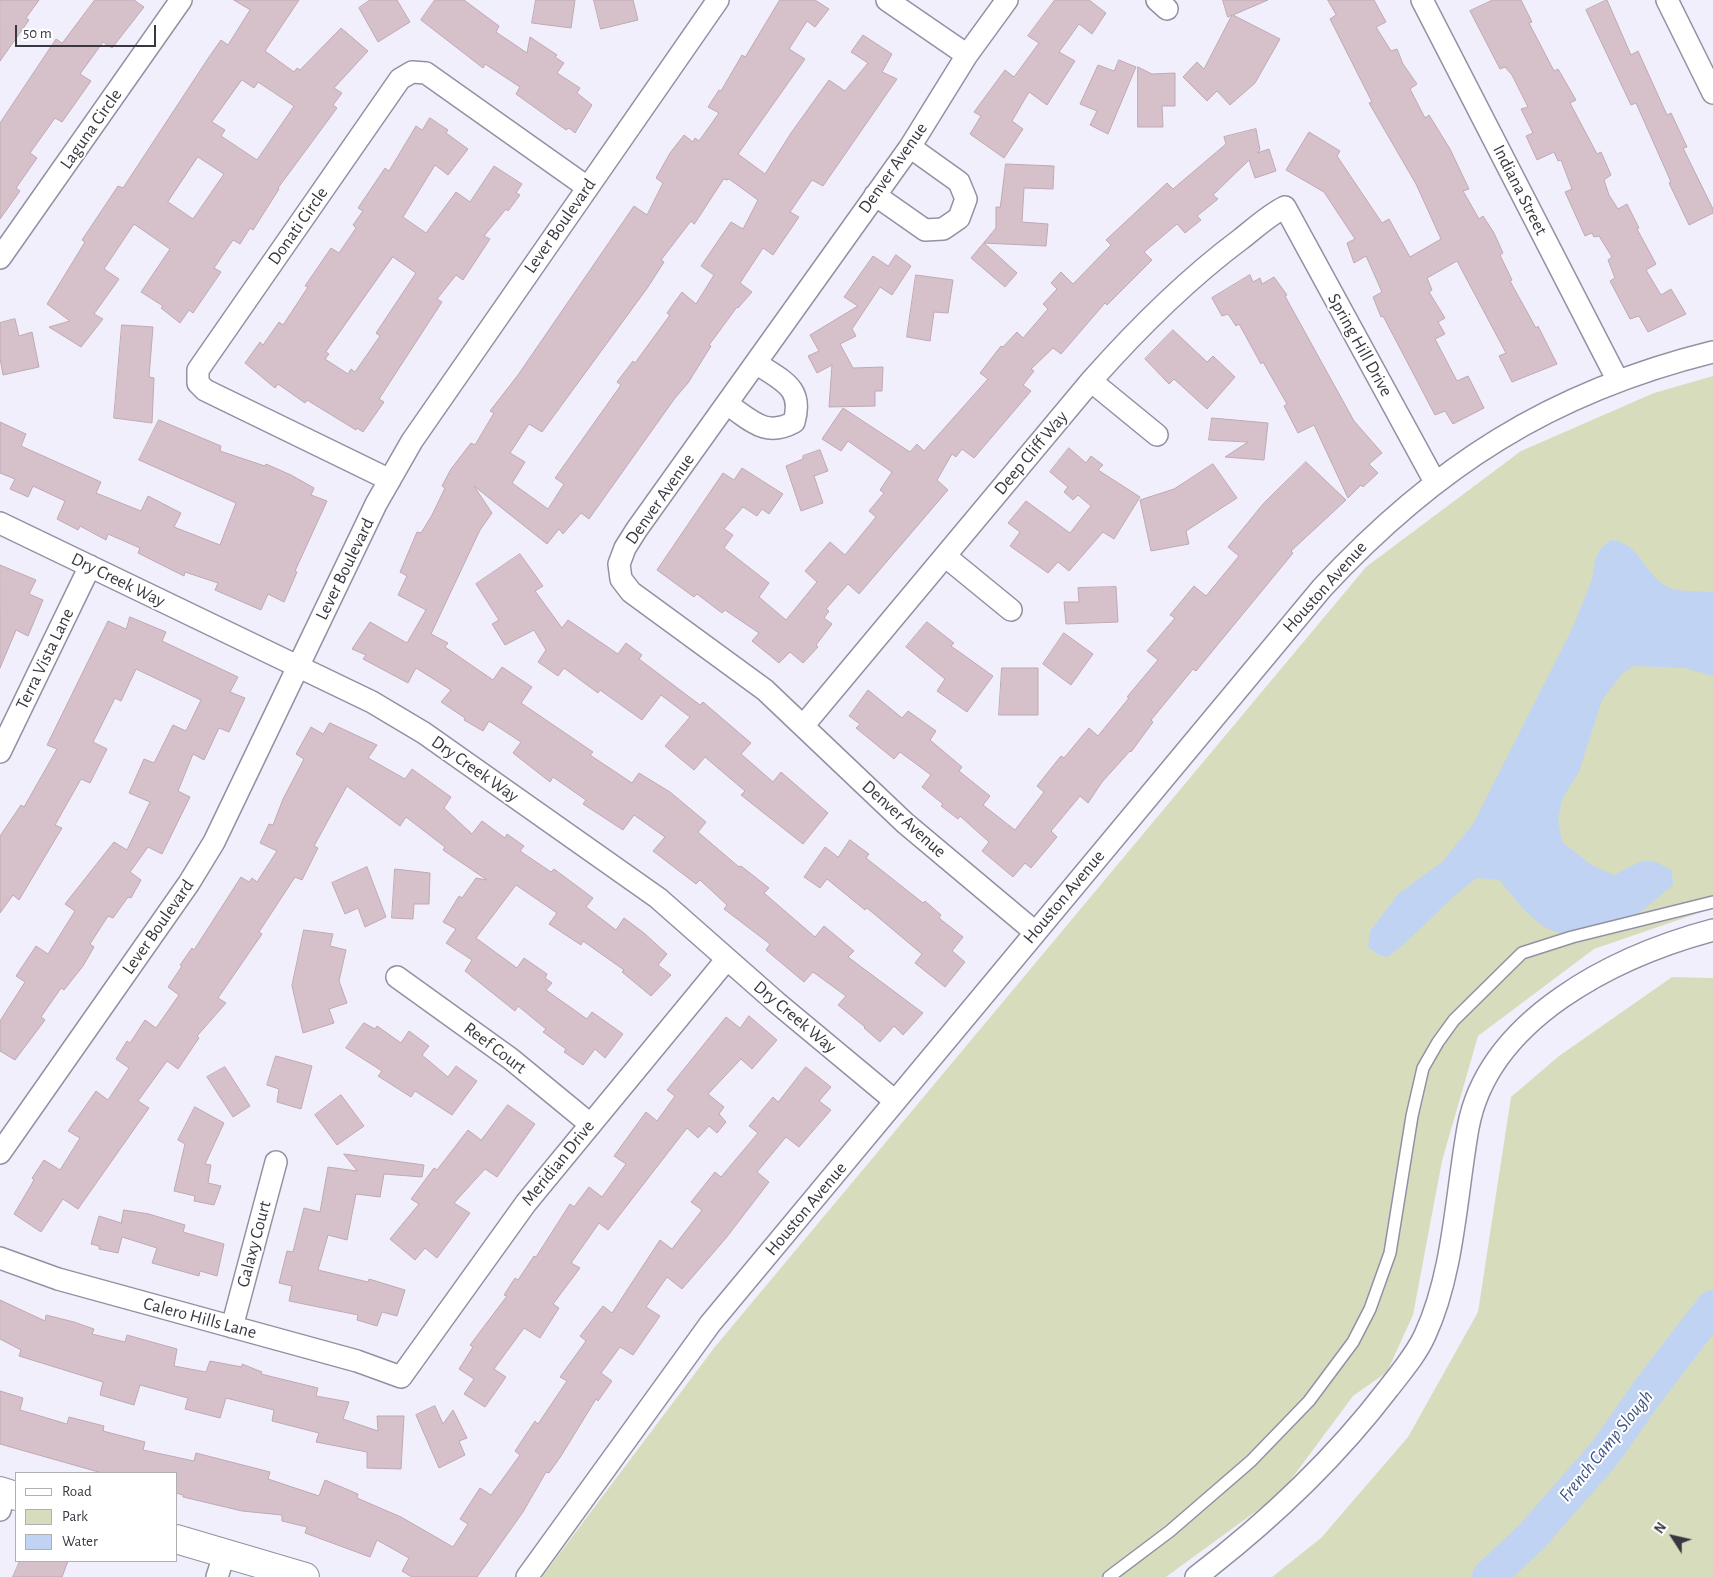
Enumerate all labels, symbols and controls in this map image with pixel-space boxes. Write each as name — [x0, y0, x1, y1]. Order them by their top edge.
scale bar — [18, 15, 159, 47]
text: 50 m — [23, 26, 52, 41]
street label: Laguna Circle — [55, 85, 127, 173]
street label: Denver Avenue — [854, 118, 932, 218]
street label: Indiana Street — [1488, 141, 1552, 239]
street label: Lever Boulevard — [519, 174, 601, 278]
street label: Donati Circle — [263, 183, 333, 269]
street label: Spring Hill Drive — [1323, 290, 1397, 400]
street label: Deep Cliff Way — [990, 407, 1072, 499]
street label: Denver Avenue — [621, 449, 699, 549]
street label: Lever Boulevard — [311, 514, 379, 624]
street label: Houston Avenue — [1278, 537, 1372, 637]
street label: Dry Creek Way — [68, 548, 168, 612]
street label: Terra Vista Lane — [11, 605, 79, 713]
street label: Dry Creek Way — [427, 731, 523, 807]
street label: Denver Avenue — [857, 776, 951, 862]
street label: Houston Avenue — [1019, 846, 1109, 948]
street label: Lever Boulevard — [117, 875, 199, 979]
street label: Dry Creek Way — [749, 976, 841, 1058]
street label: Reef Court — [459, 1017, 531, 1079]
street label: Meridian Drive — [517, 1116, 599, 1210]
street label: Houston Avenue — [761, 1158, 851, 1260]
street label: Galaxy Court — [232, 1198, 276, 1290]
street label: Calero Hills Lane — [141, 1293, 259, 1343]
water label: French Camp Slough — [1554, 1386, 1658, 1506]
legend — [15, 1472, 178, 1562]
text: Road — [62, 1484, 92, 1499]
text: Park — [62, 1509, 88, 1524]
north arrow — [1648, 1512, 1698, 1562]
text: N — [1652, 1520, 1669, 1536]
text: Water — [62, 1534, 98, 1549]

